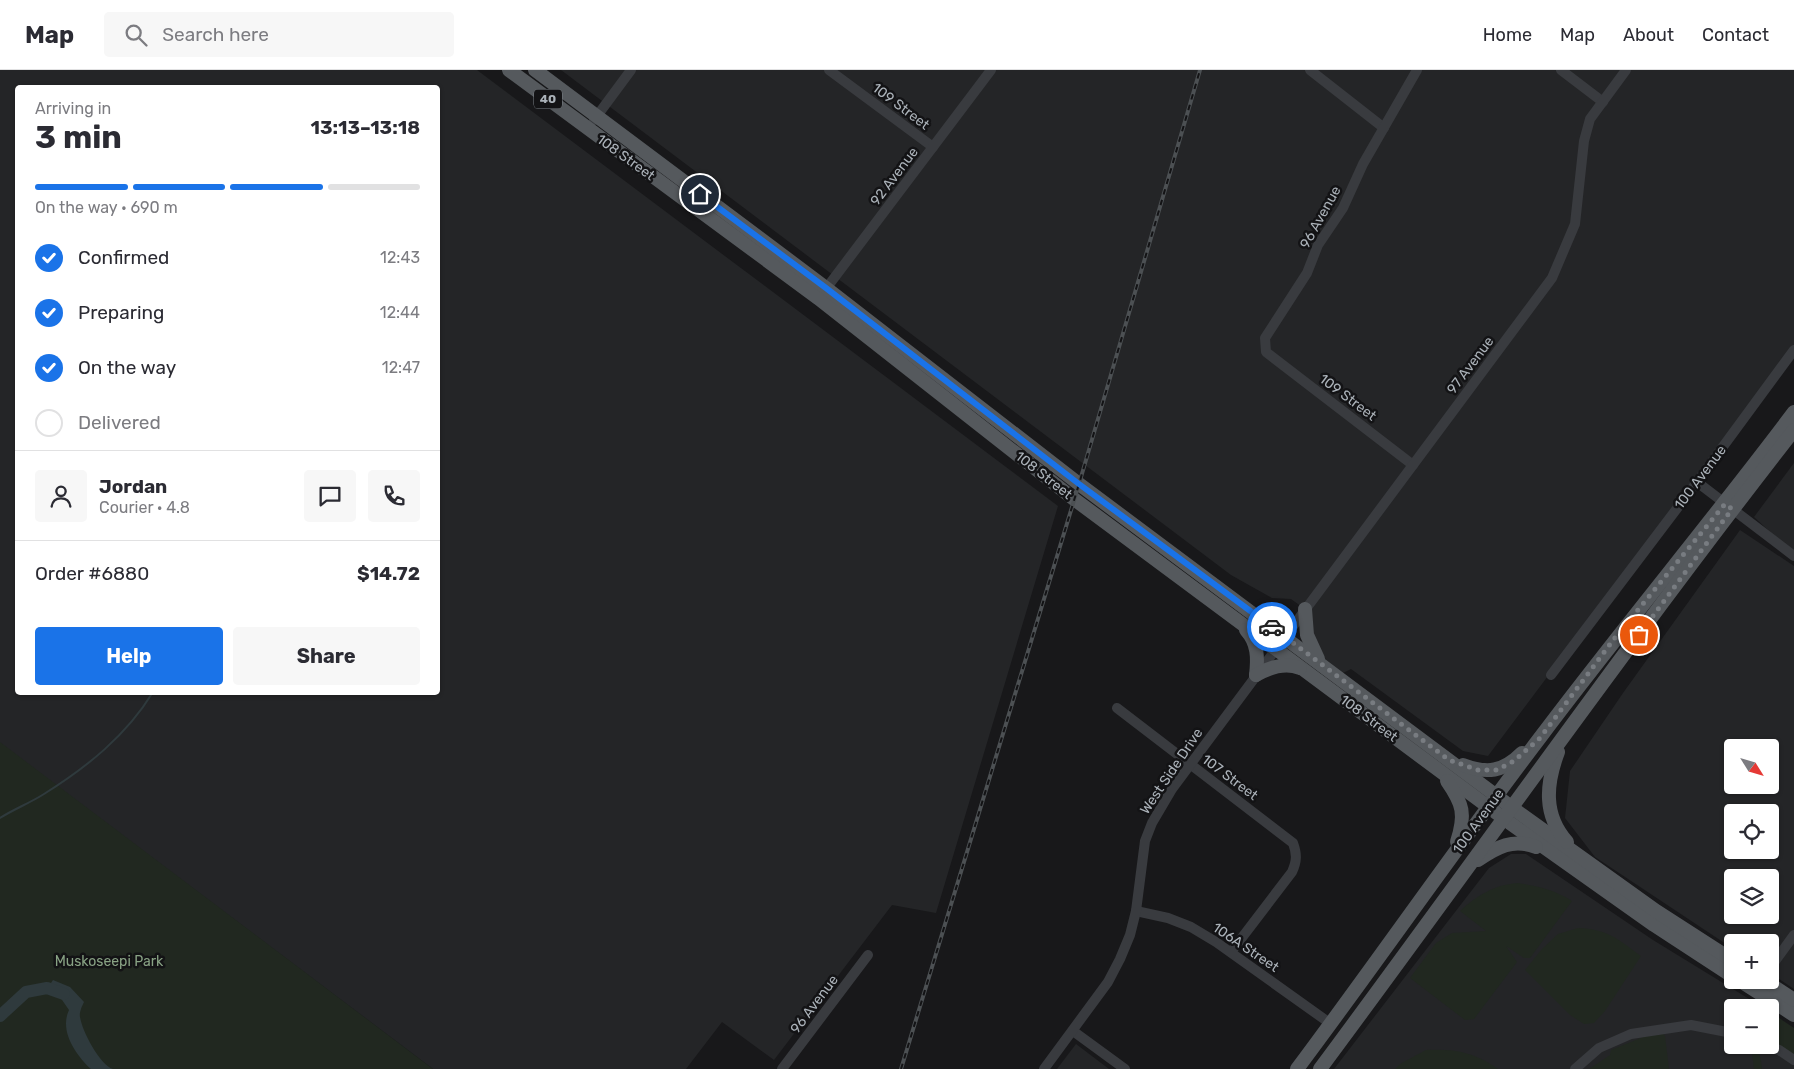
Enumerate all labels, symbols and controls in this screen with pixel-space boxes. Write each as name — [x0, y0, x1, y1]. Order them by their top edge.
search box — [104, 12, 454, 57]
text: Map — [25, 21, 74, 49]
icon: search — [122, 21, 150, 49]
text: Search here — [162, 23, 269, 46]
text: Home — [1483, 24, 1532, 46]
text: Map — [1560, 24, 1595, 46]
text: About — [1623, 24, 1674, 46]
text: Contact — [1702, 24, 1769, 46]
street label: 109 Street — [869, 79, 933, 134]
road number: 40 — [534, 90, 562, 108]
text: Arriving in — [35, 99, 111, 118]
text: 13:13–13:18 — [310, 116, 420, 139]
text: 3 min — [35, 118, 122, 156]
street label: 108 Street — [593, 131, 659, 184]
street label: 92 Avenue — [867, 144, 922, 209]
pin — [679, 173, 721, 215]
icon: home — [686, 180, 714, 208]
street label: 96 Avenue — [1296, 183, 1345, 251]
text: On the way · 690 m — [35, 198, 178, 217]
icon: check — [35, 244, 63, 272]
text: Confirmed — [78, 246, 169, 269]
text: 12:43 — [380, 248, 420, 267]
icon: check — [35, 299, 63, 327]
text: Preparing — [78, 301, 164, 324]
text: 12:44 — [380, 303, 420, 322]
street label: 97 Avenue — [1443, 333, 1498, 397]
icon: check — [35, 354, 63, 382]
text: On the way — [78, 356, 176, 379]
text: 12:47 — [382, 358, 420, 377]
street label: 109 Street — [1316, 370, 1380, 425]
text: Delivered — [78, 411, 161, 434]
street label: 100 Avenue — [1671, 442, 1730, 513]
street label: 108 Street — [1012, 448, 1076, 503]
button: person — [35, 470, 87, 522]
button: chat — [304, 470, 356, 522]
button: phone — [368, 470, 420, 522]
text: Jordan — [99, 475, 167, 498]
text: Courier · 4.8 — [99, 498, 190, 517]
text: Order #6880 — [35, 562, 149, 585]
text: $14.72 — [357, 562, 420, 585]
courier — [1247, 602, 1297, 652]
icon: car — [1258, 613, 1286, 641]
pin — [1618, 614, 1660, 656]
icon: bag — [1625, 621, 1653, 649]
button: Help — [35, 627, 223, 685]
button: Share — [233, 627, 420, 685]
street label: 108 Street — [1337, 691, 1401, 746]
street label: West Side Drive — [1136, 725, 1207, 818]
north arrow — [1724, 739, 1779, 794]
map controls — [1724, 739, 1779, 1054]
street label: 107 Street — [1198, 751, 1262, 804]
street label: 100 Avenue — [1449, 785, 1508, 857]
button: locate — [1724, 804, 1779, 859]
button: layers — [1724, 869, 1779, 924]
street label: 106A Street — [1209, 919, 1283, 976]
button: + — [1724, 934, 1779, 989]
park label: Muskoseepi Park — [55, 953, 164, 970]
street label: 96 Avenue — [787, 972, 842, 1037]
button: − — [1724, 999, 1779, 1054]

